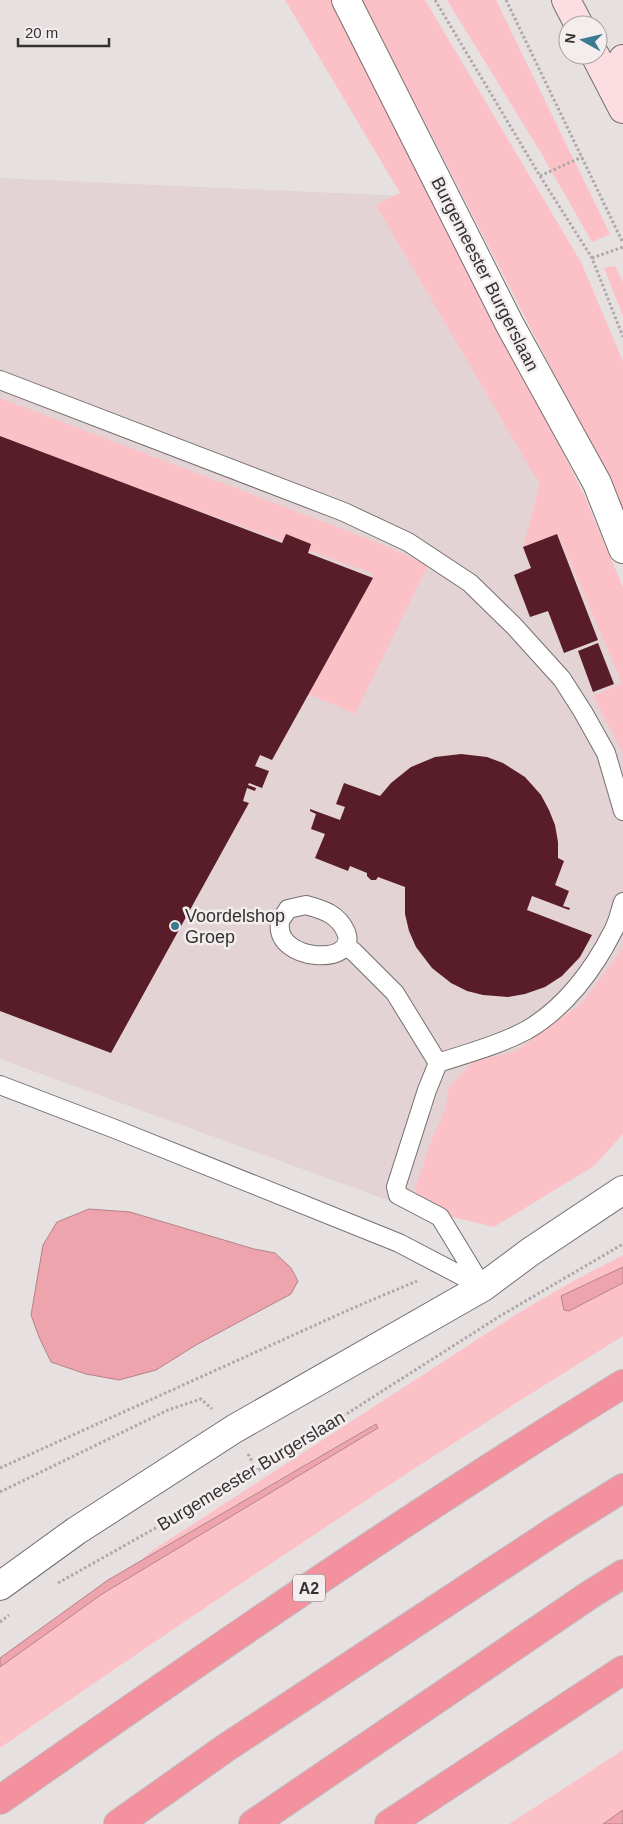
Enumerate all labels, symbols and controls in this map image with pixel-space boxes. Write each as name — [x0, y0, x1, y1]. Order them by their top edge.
scale bar — [18, 15, 109, 47]
north arrow — [558, 15, 608, 65]
text: 20 m — [25, 24, 58, 41]
text: N — [561, 32, 579, 44]
street label: Burgemeester Burgerslaan — [427, 174, 543, 374]
place label: Voordelshop Groep — [185, 906, 285, 947]
marker: Voordelshop Groep — [169, 920, 181, 932]
street label: Burgemeester Burgerslaan — [154, 1407, 348, 1535]
road number: A2 — [293, 1575, 325, 1602]

